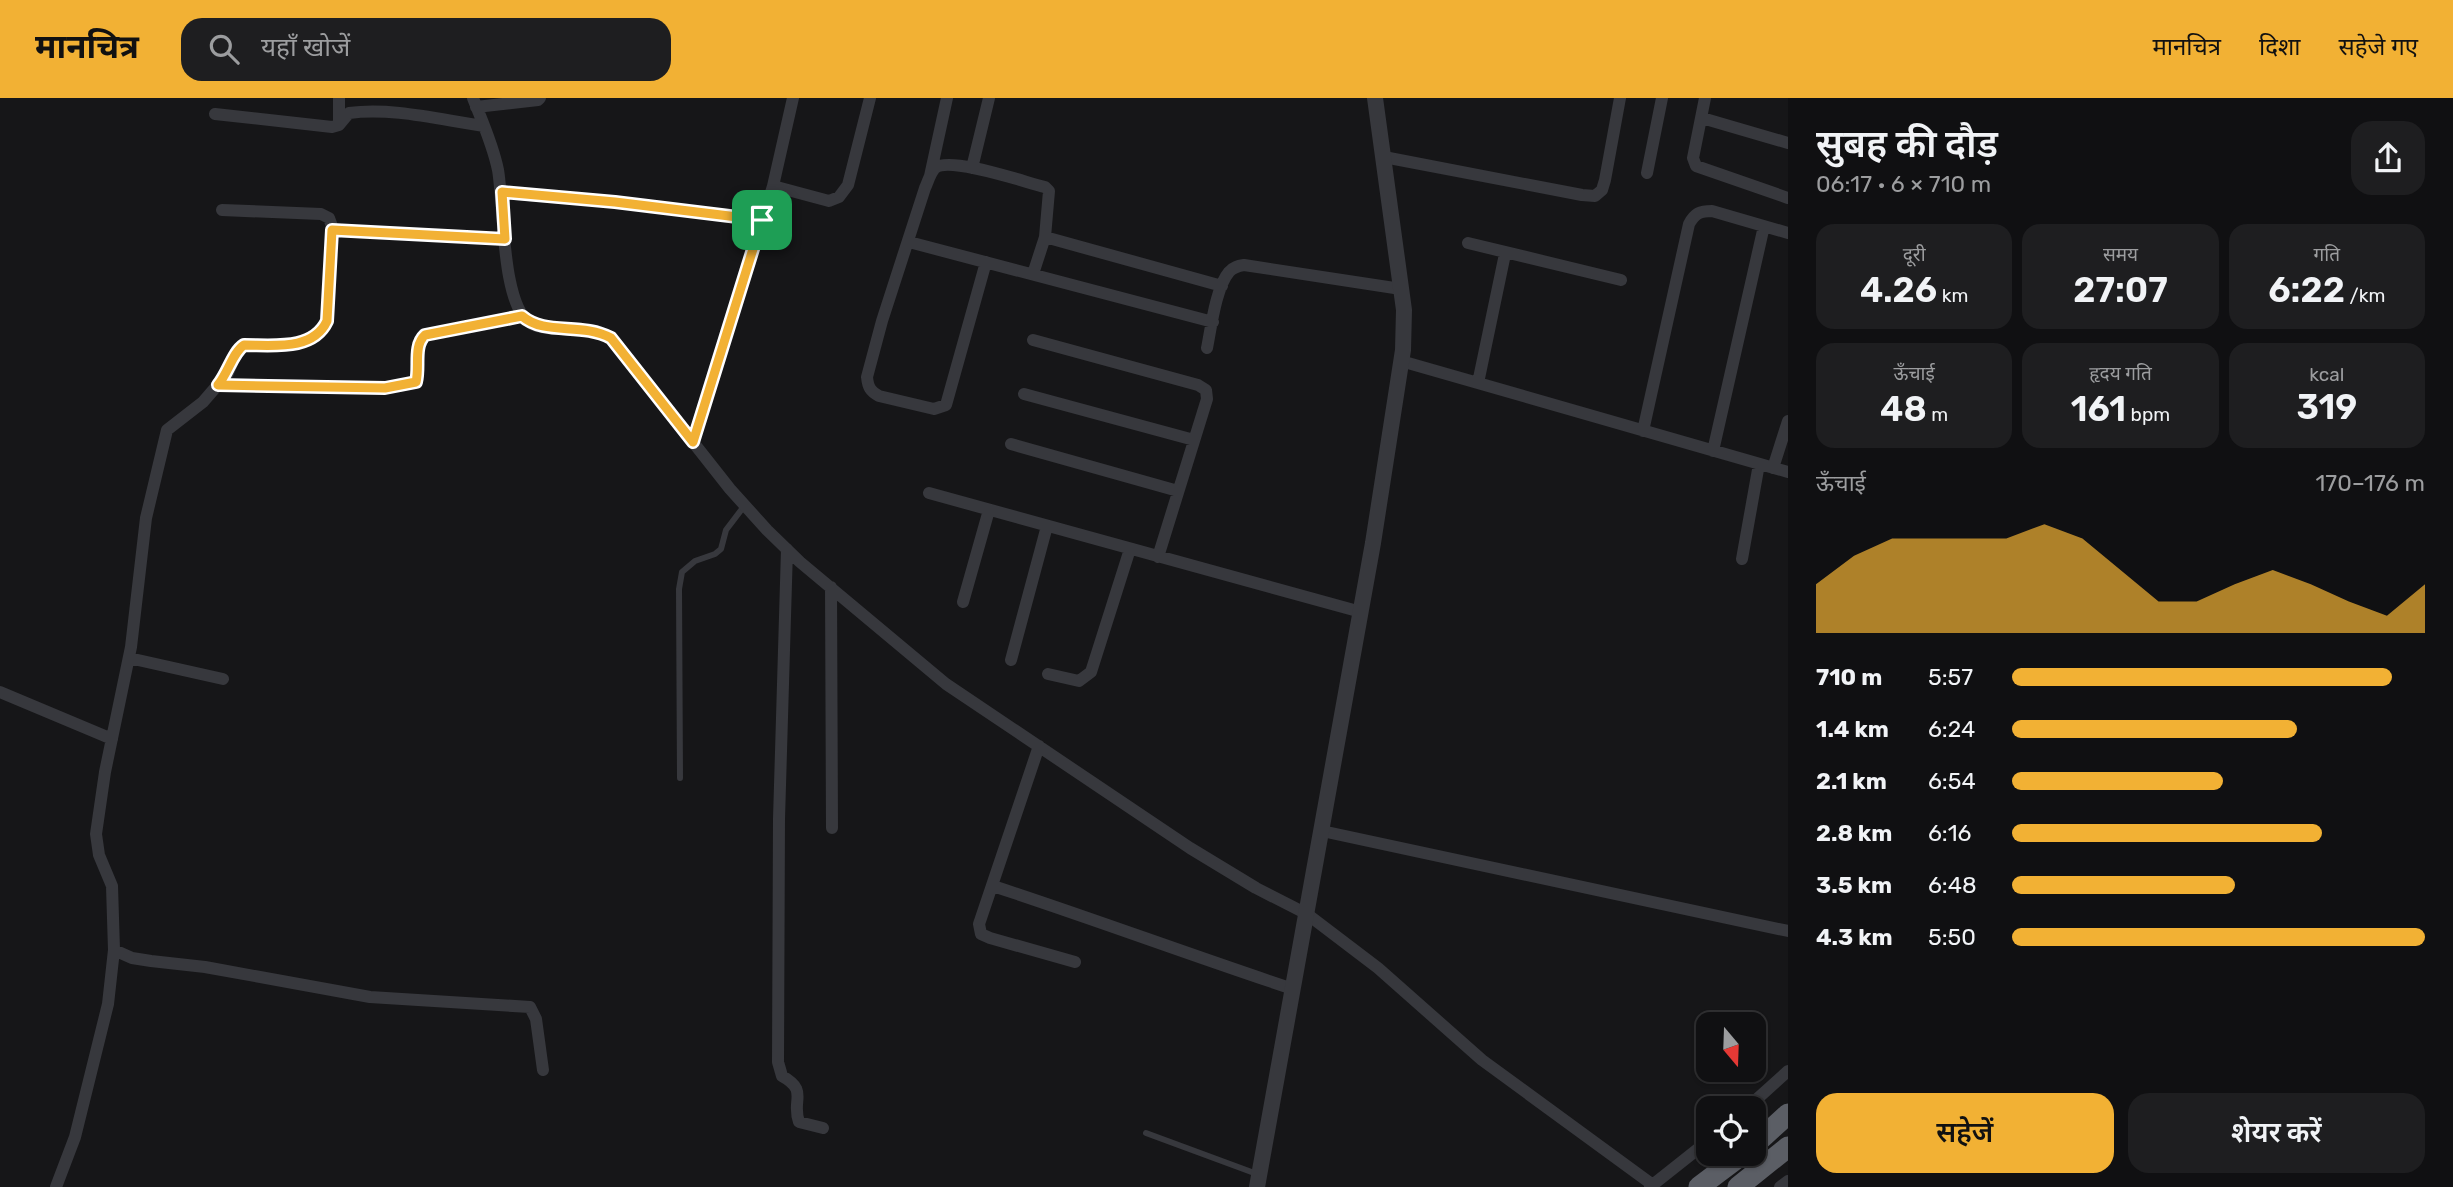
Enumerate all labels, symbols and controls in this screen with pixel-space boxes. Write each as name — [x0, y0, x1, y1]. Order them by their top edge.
search box — [181, 18, 671, 81]
text: मानचित्र — [35, 27, 139, 66]
icon: search — [205, 30, 243, 68]
text: यहाँ खोजें — [261, 32, 350, 63]
text: मानचित्र — [2152, 33, 2221, 61]
text: दिशा — [2259, 33, 2301, 61]
text: सहेजे गए — [2339, 33, 2418, 61]
text: सुबह की दौड़ — [1816, 121, 1998, 167]
button: share — [2351, 121, 2425, 195]
text: 06:17 · 6 × 710 m — [1816, 170, 1991, 198]
pin — [732, 190, 792, 250]
icon: arrive — [743, 201, 781, 239]
text: दूरी — [1903, 243, 1926, 266]
text: समय — [2103, 243, 2138, 266]
text: गति — [2314, 243, 2340, 266]
text: 4.26 — [1860, 269, 1937, 311]
text: 27:07 — [2073, 269, 2168, 311]
text: 6:22 — [2268, 269, 2345, 311]
text: km — [1937, 284, 1968, 307]
text: /km — [2345, 284, 2385, 307]
text: ऊँचाई — [1894, 362, 1935, 385]
text: हृदय गति — [2089, 362, 2152, 385]
text: kcal — [2309, 363, 2344, 386]
text: 319 — [2296, 386, 2357, 428]
text: 48 — [1880, 388, 1927, 430]
text: 161 — [2071, 388, 2126, 430]
text: m — [1927, 403, 1948, 426]
text: bpm — [2126, 403, 2170, 426]
text: ऊँचाई — [1816, 469, 1866, 497]
text: 170–176 m — [2316, 469, 2425, 497]
text: 710 m — [1816, 663, 1882, 691]
text: 5:57 — [1928, 663, 1973, 691]
text: 1.4 km — [1816, 715, 1889, 743]
text: 6:24 — [1928, 715, 1975, 743]
text: 2.1 km — [1816, 767, 1887, 795]
text: 6:54 — [1928, 767, 1976, 795]
text: 2.8 km — [1816, 819, 1892, 847]
text: 6:16 — [1928, 819, 1971, 847]
text: 3.5 km — [1816, 871, 1892, 899]
text: 6:48 — [1928, 871, 1977, 899]
text: 4.3 km — [1816, 923, 1893, 951]
text: 5:50 — [1928, 923, 1976, 951]
north arrow — [1696, 1012, 1766, 1082]
map controls — [1696, 1012, 1766, 1166]
button: सहेजें — [1816, 1093, 2114, 1173]
button: शेयर करें — [2128, 1093, 2425, 1173]
button: locate — [1696, 1096, 1766, 1166]

